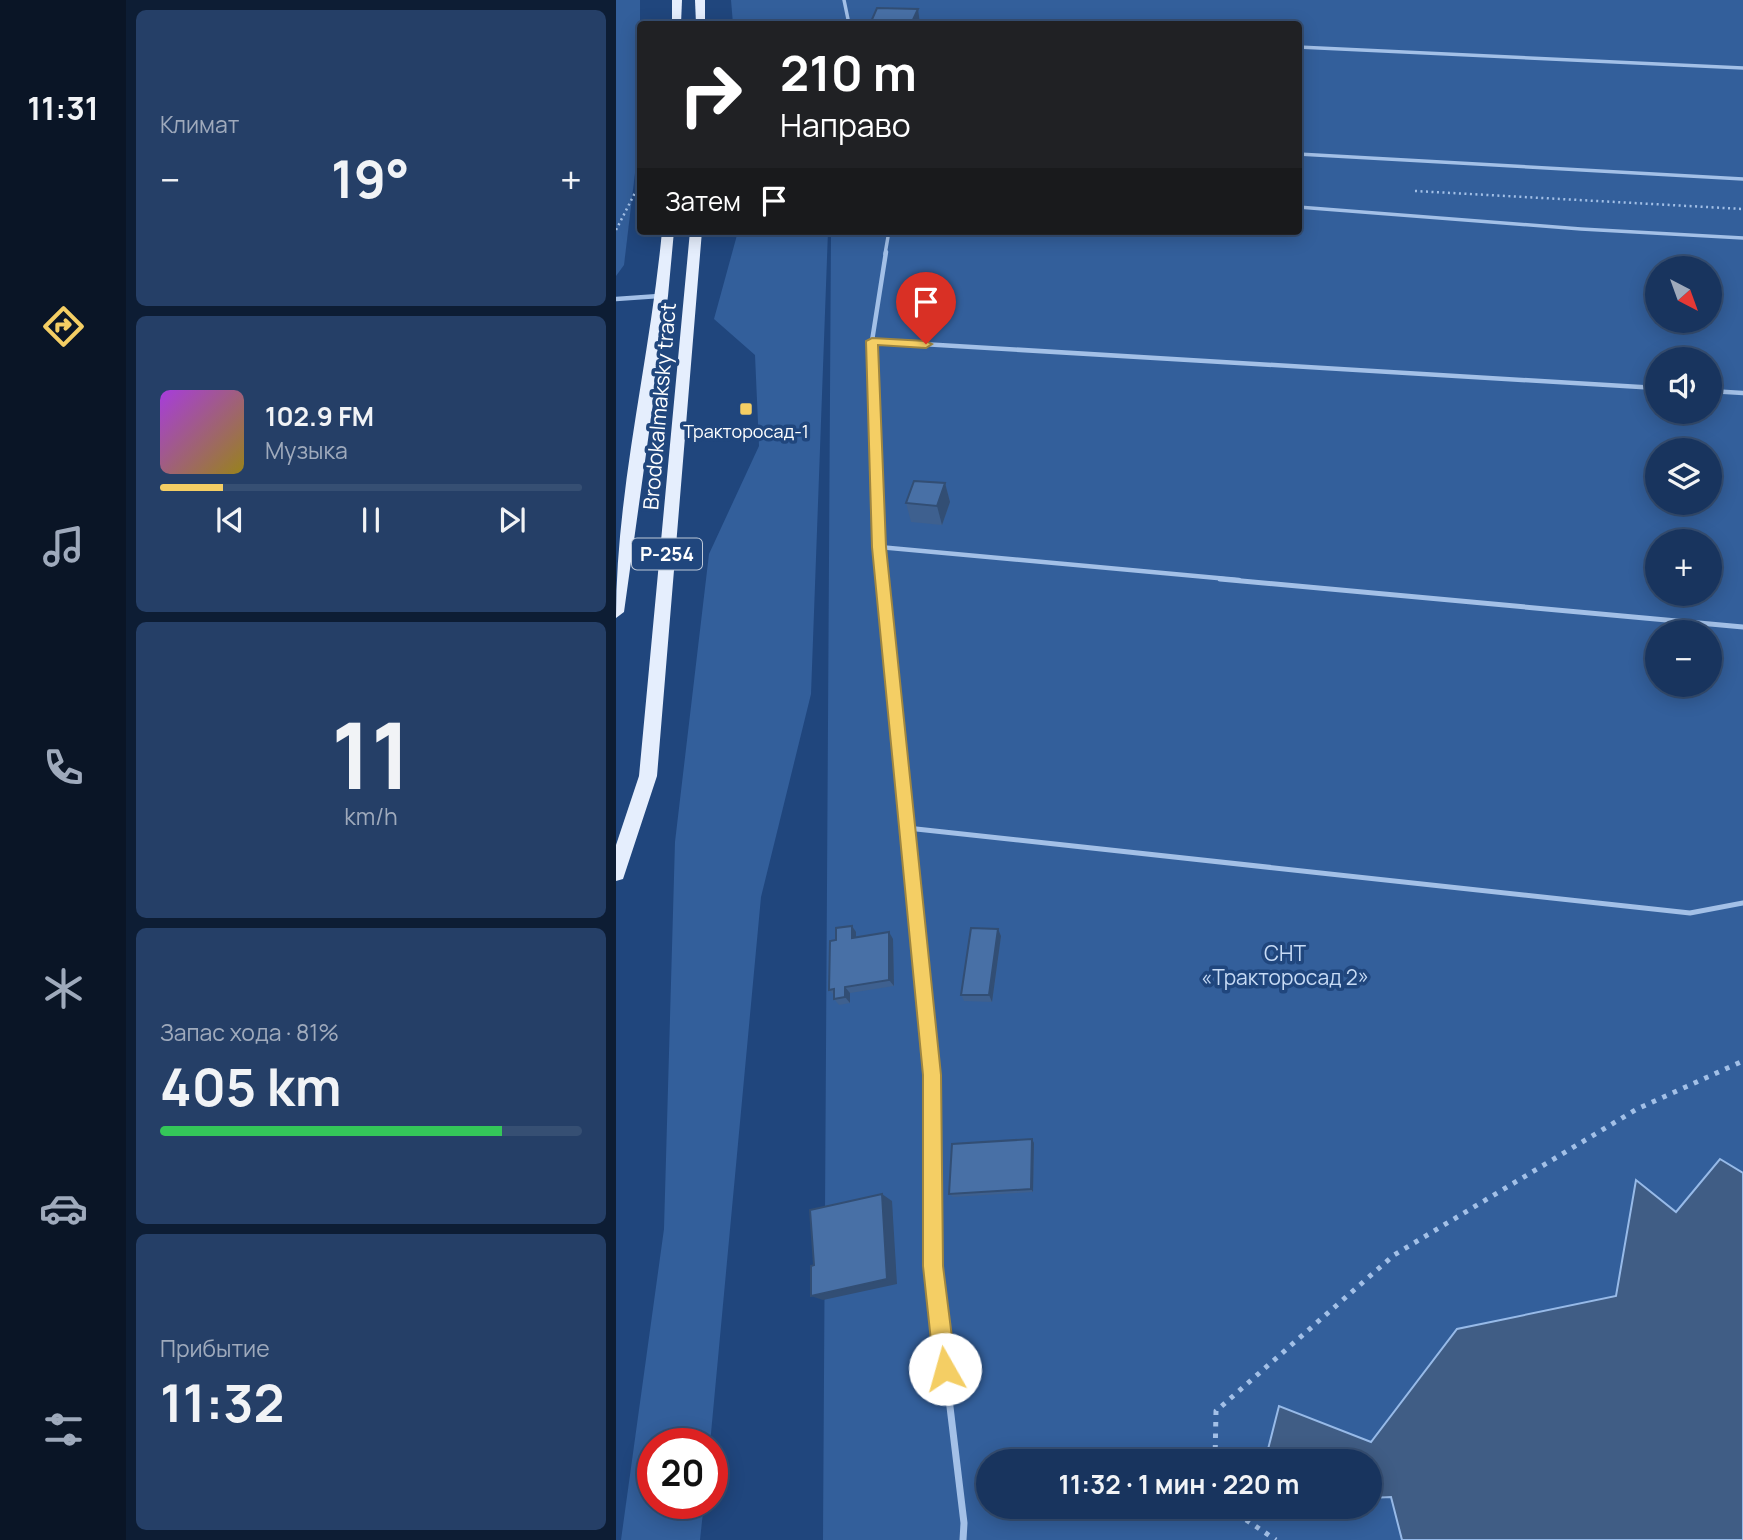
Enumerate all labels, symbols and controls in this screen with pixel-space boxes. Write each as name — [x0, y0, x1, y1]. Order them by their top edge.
text: 210 m — [780, 39, 917, 106]
icon: right — [665, 49, 756, 140]
text: 11:31 — [27, 86, 99, 130]
text: Направо — [780, 103, 911, 147]
text: Климат — [160, 108, 239, 140]
text: 19° — [331, 143, 410, 214]
text: − — [160, 153, 181, 205]
text: + — [560, 153, 582, 205]
icon: arrive — [755, 182, 793, 220]
text: Затем — [665, 183, 741, 219]
north arrow — [1645, 256, 1722, 332]
map controls — [1645, 256, 1722, 697]
pin — [896, 272, 956, 344]
icon: arrive — [907, 283, 945, 321]
street label: Brodokalmaksky tract — [636, 301, 682, 511]
icon: directions — [39, 302, 88, 351]
button: sound — [1645, 347, 1722, 424]
text: 102.9 FM — [265, 398, 374, 434]
marker: Тракторосад-1 — [738, 401, 754, 417]
place label: Тракторосад-1 — [683, 419, 809, 443]
text: Музыка — [265, 434, 348, 466]
button: layers — [1645, 438, 1722, 515]
icon: previous — [211, 501, 249, 539]
icon: pause — [352, 501, 390, 539]
icon: next — [493, 501, 531, 539]
icon: music — [39, 522, 88, 571]
button: + — [1645, 529, 1722, 606]
road number: Р-254 — [632, 538, 702, 569]
button: − — [1645, 620, 1722, 697]
text: 11 — [331, 692, 411, 816]
icon: phone — [39, 743, 88, 792]
text: km/h — [344, 800, 398, 832]
park label: СНТ «Тракторосад 2» — [1201, 939, 1369, 991]
icon: climate — [39, 964, 88, 1013]
text: Запас хода · 81% — [160, 1016, 339, 1048]
text: 405 km — [160, 1051, 341, 1122]
icon: car — [39, 1184, 88, 1233]
text: Прибытие — [160, 1332, 270, 1364]
position arrow — [908, 1332, 982, 1406]
text: 11:32 — [160, 1367, 285, 1438]
icon: filters — [39, 1405, 88, 1454]
speed limit sign: 20 — [637, 1428, 728, 1519]
text: 11:32 · 1 мин · 220 m — [1059, 1466, 1300, 1502]

